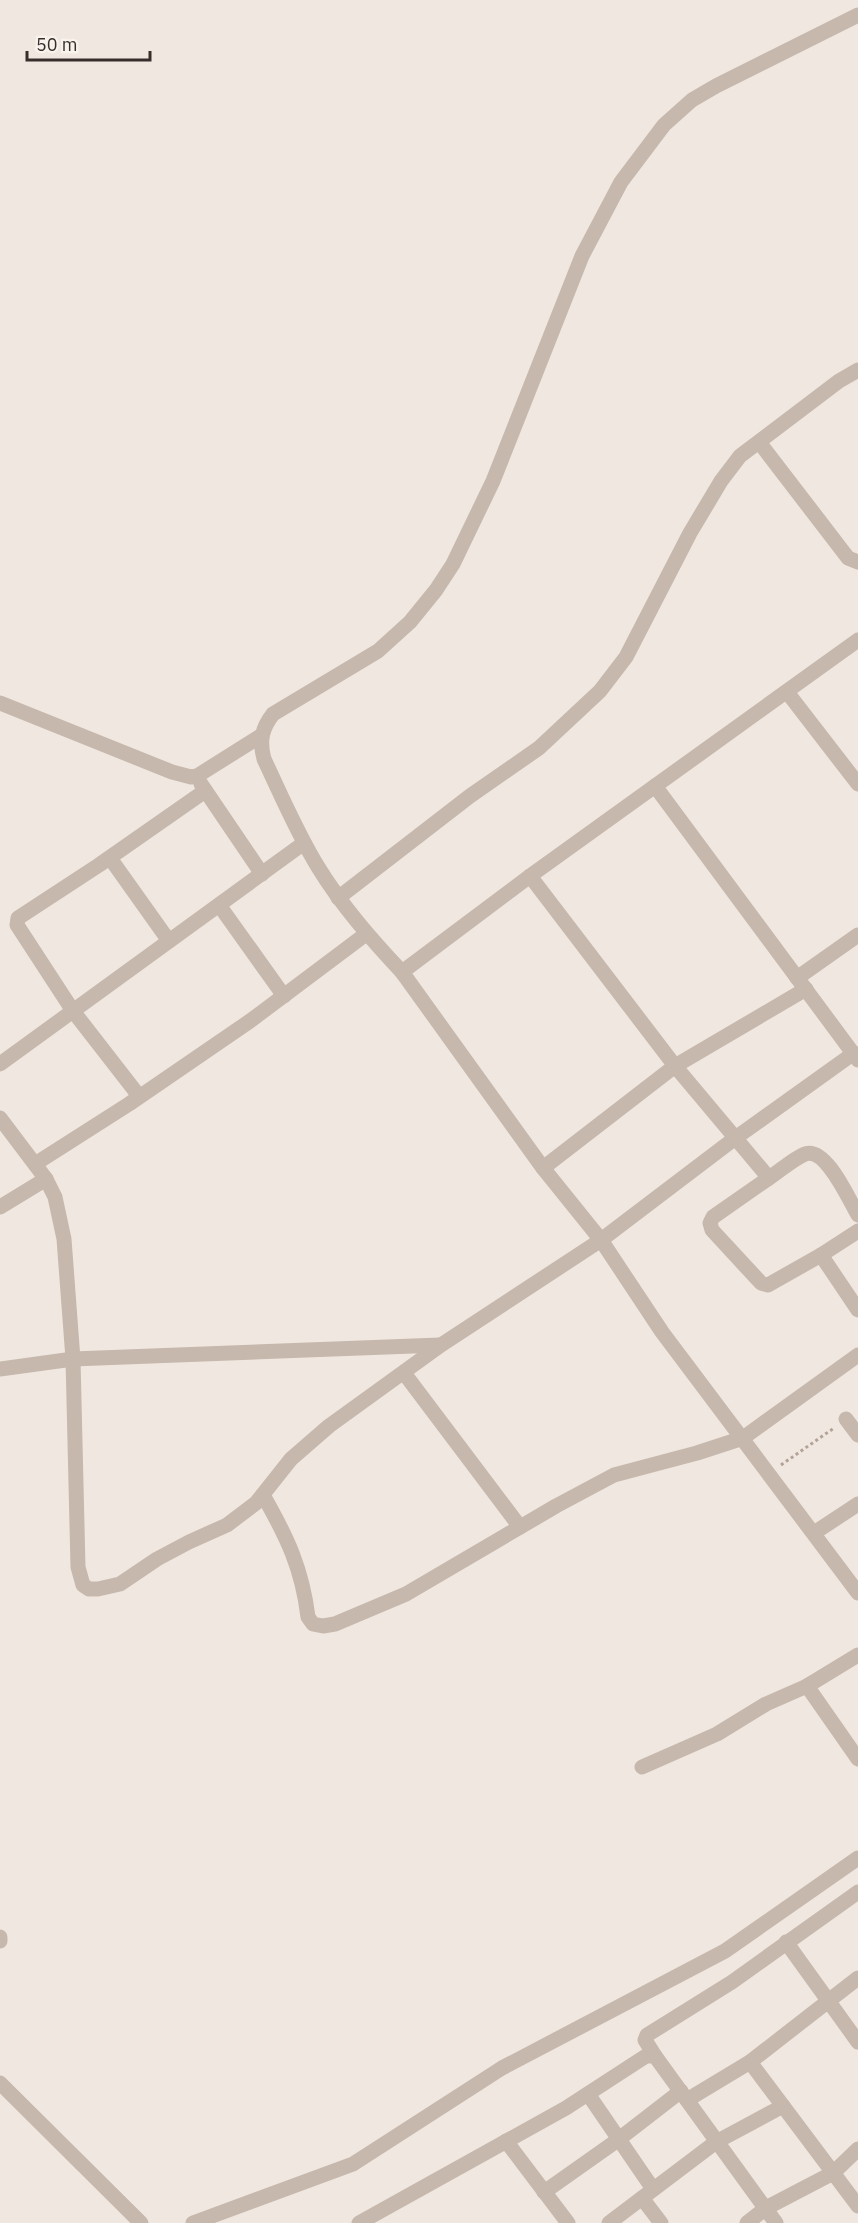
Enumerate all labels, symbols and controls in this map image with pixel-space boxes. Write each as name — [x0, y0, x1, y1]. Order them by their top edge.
scale bar — [27, 24, 150, 62]
text: 50 m — [36, 33, 78, 56]

